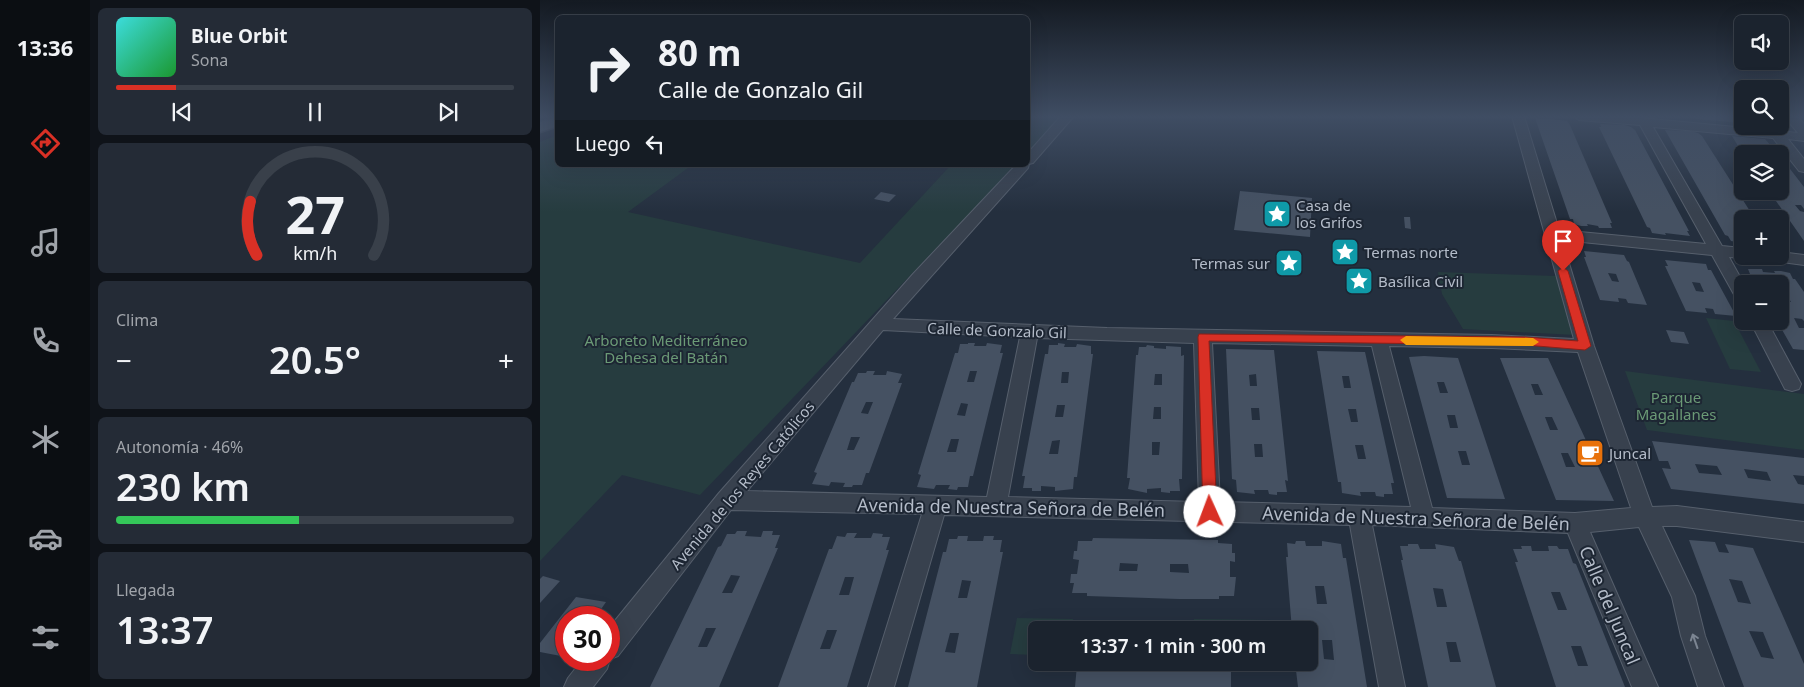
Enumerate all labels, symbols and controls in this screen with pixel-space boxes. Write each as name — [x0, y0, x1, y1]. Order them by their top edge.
map controls — [1734, 15, 1789, 330]
button: sound — [1734, 15, 1789, 70]
text: Blue Orbit — [191, 23, 287, 49]
text: 80 m — [658, 29, 741, 76]
text: 13:36 — [17, 32, 73, 62]
icon: right — [575, 35, 640, 100]
text: Sona — [191, 49, 228, 71]
text: Calle de Gonzalo Gil — [658, 74, 863, 104]
button: search — [1734, 80, 1789, 135]
icon: previous — [168, 98, 196, 126]
icon: pause — [301, 98, 329, 126]
icon: next — [434, 98, 462, 126]
icon: directions — [28, 126, 63, 161]
icon: left — [641, 130, 669, 158]
text: Luego — [575, 131, 631, 157]
button: layers — [1734, 145, 1789, 200]
text: 27 — [285, 178, 345, 249]
place label: Casa de los Grifos — [1296, 195, 1362, 232]
place icon: Casa de los Grifos — [1262, 199, 1292, 229]
button: + — [1734, 210, 1789, 265]
pin — [1542, 220, 1584, 271]
icon: music — [28, 225, 63, 260]
icon: arrive — [1549, 227, 1577, 255]
place icon: Termas norte — [1330, 237, 1360, 267]
text: km/h — [293, 241, 337, 265]
place label: Termas norte — [1364, 242, 1458, 262]
place icon: Termas sur — [1274, 248, 1304, 278]
place label: Termas sur — [1192, 253, 1270, 273]
place icon: Basílica Civil — [1344, 266, 1374, 296]
place label: Basílica Civil — [1378, 271, 1463, 291]
button: − — [1734, 275, 1789, 330]
text: Clima — [116, 309, 158, 331]
street label: Calle de Gonzalo Gil — [927, 318, 1067, 342]
icon: phone — [28, 323, 63, 358]
park label: Arboreto Mediterráneo Dehesa del Batán — [584, 330, 748, 367]
text: 20.5° — [269, 333, 361, 385]
text: − — [116, 341, 132, 379]
text: + — [498, 341, 514, 379]
park label: Parque Magallanes — [1636, 387, 1716, 424]
street label: Avenida de los Reyes Católicos — [665, 397, 819, 573]
icon: climate — [28, 422, 63, 457]
text: Autonomía · 46% — [116, 436, 243, 458]
cafe icon: Juncal — [1575, 438, 1605, 468]
place label: Juncal — [1607, 443, 1651, 463]
text: 230 km — [116, 460, 250, 512]
position arrow — [1183, 485, 1235, 537]
street label: Avenida de Nuestra Señora de Belén — [857, 492, 1165, 522]
street label: Avenida de Nuestra Señora de Belén — [1262, 501, 1570, 535]
icon: car — [28, 521, 63, 556]
street label: Calle del Juncal — [1574, 542, 1646, 668]
text: Llegada — [116, 579, 175, 601]
text: 13:37 — [116, 603, 213, 655]
speed limit sign: 30 — [555, 606, 620, 671]
icon: filters — [28, 620, 63, 655]
text: 13:37 · 1 min · 300 m — [1080, 633, 1266, 659]
one-way arrow — [1690, 634, 1699, 649]

